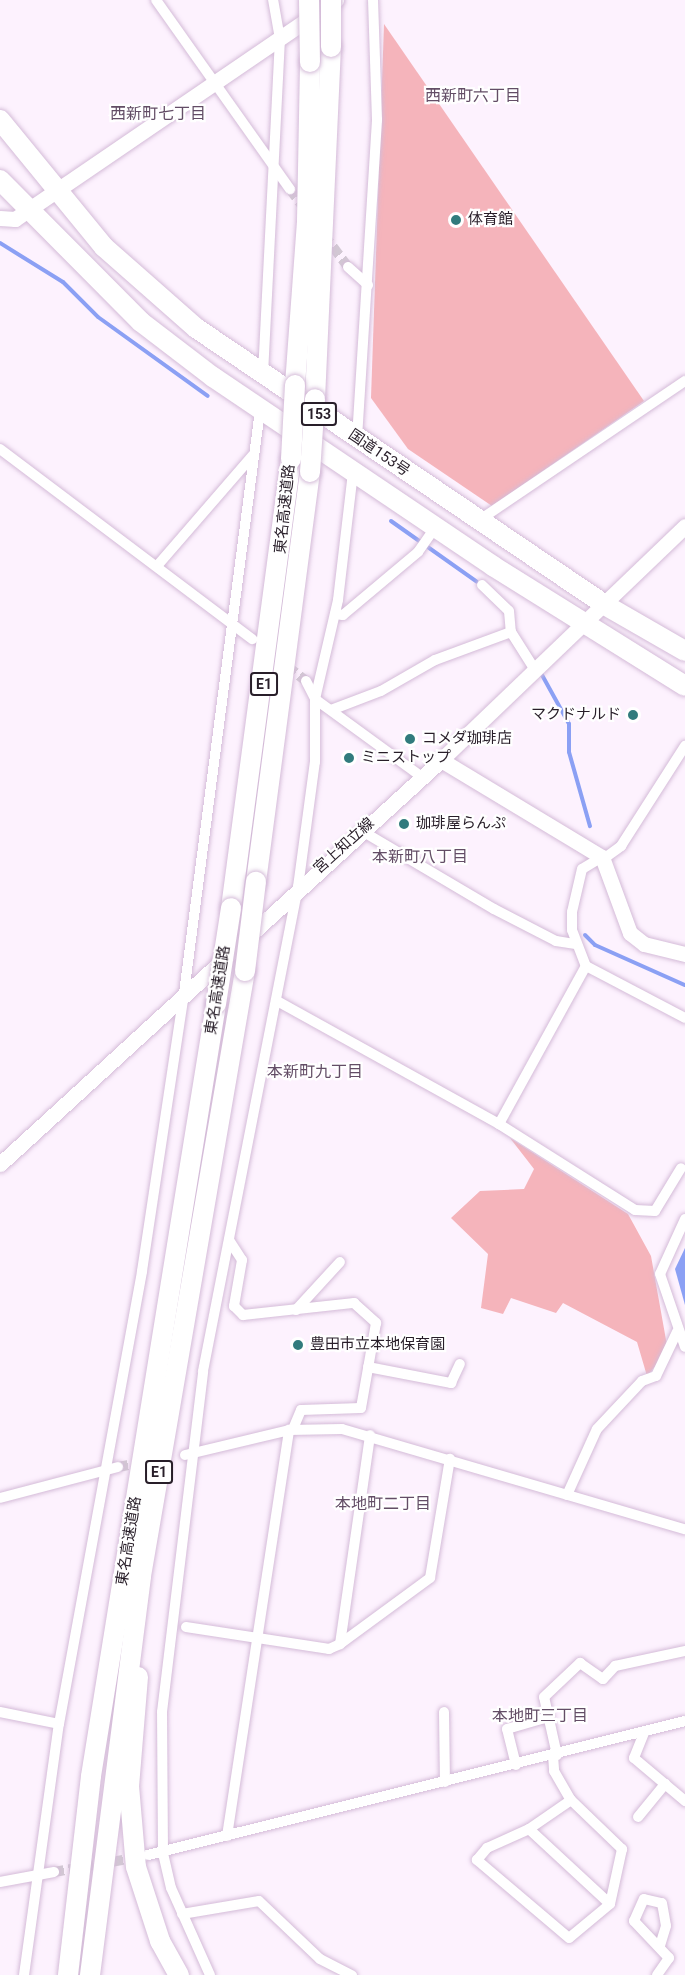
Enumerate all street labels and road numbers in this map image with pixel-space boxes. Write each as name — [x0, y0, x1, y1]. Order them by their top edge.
road number: 153 — [300, 403, 338, 425]
street label: 国道153号 — [345, 426, 413, 480]
street label: 東名高速道路 — [271, 463, 299, 555]
road number: E1 — [249, 673, 279, 695]
street label: 宮上知立線 — [310, 814, 378, 878]
street label: 東名高速道路 — [202, 944, 234, 1036]
road number: E1 — [144, 1461, 174, 1483]
street label: 東名高速道路 — [113, 1495, 145, 1587]

